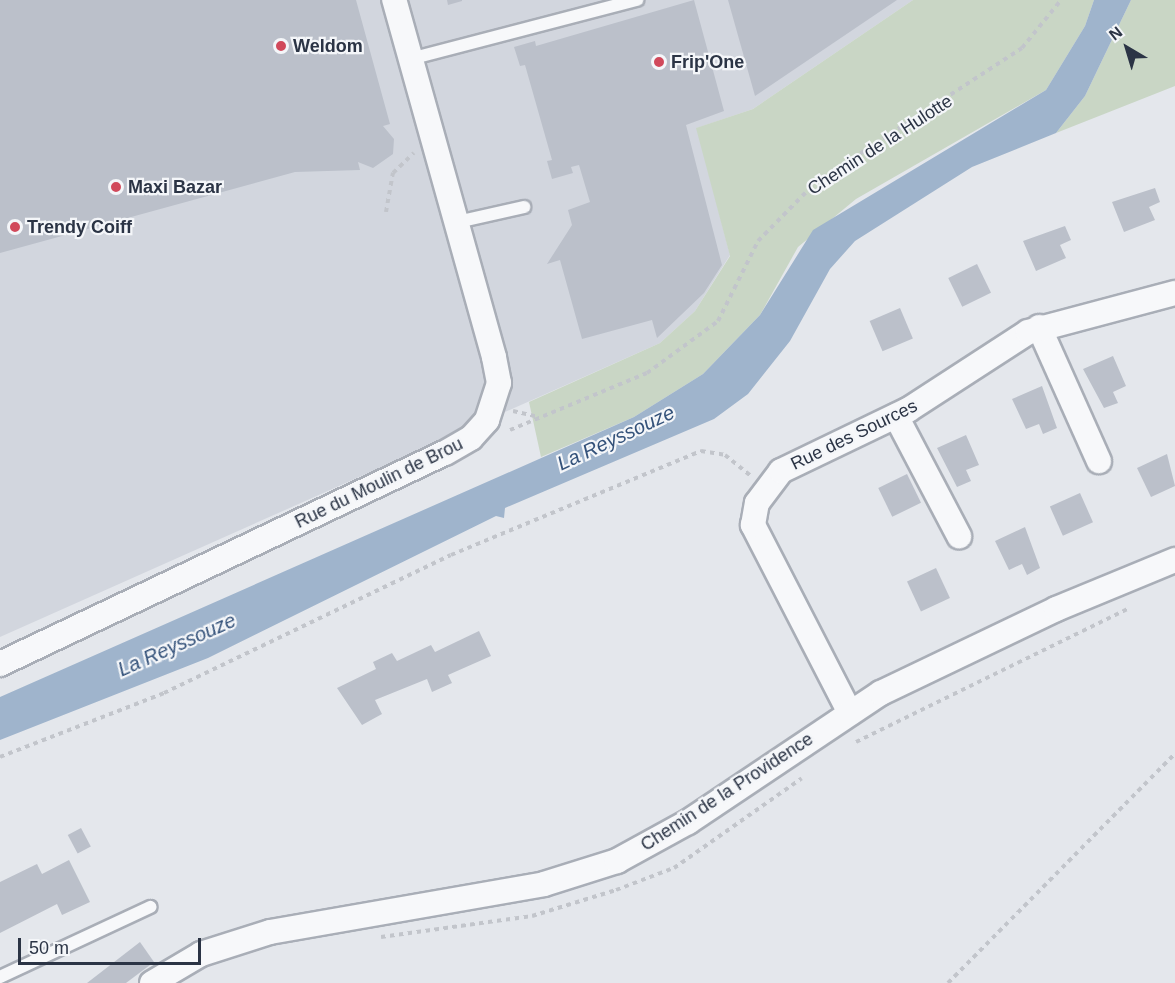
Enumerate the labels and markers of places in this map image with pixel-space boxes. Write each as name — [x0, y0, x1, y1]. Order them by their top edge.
place label: Weldom — [293, 35, 363, 57]
marker: Weldom — [274, 39, 288, 53]
place label: Frip'One — [671, 51, 744, 73]
marker: Frip'One — [652, 55, 666, 69]
place label: Maxi Bazar — [128, 176, 222, 198]
marker: Maxi Bazar — [109, 180, 123, 194]
place label: Trendy Coiff — [27, 216, 132, 238]
marker: Trendy Coiff — [8, 220, 22, 234]

